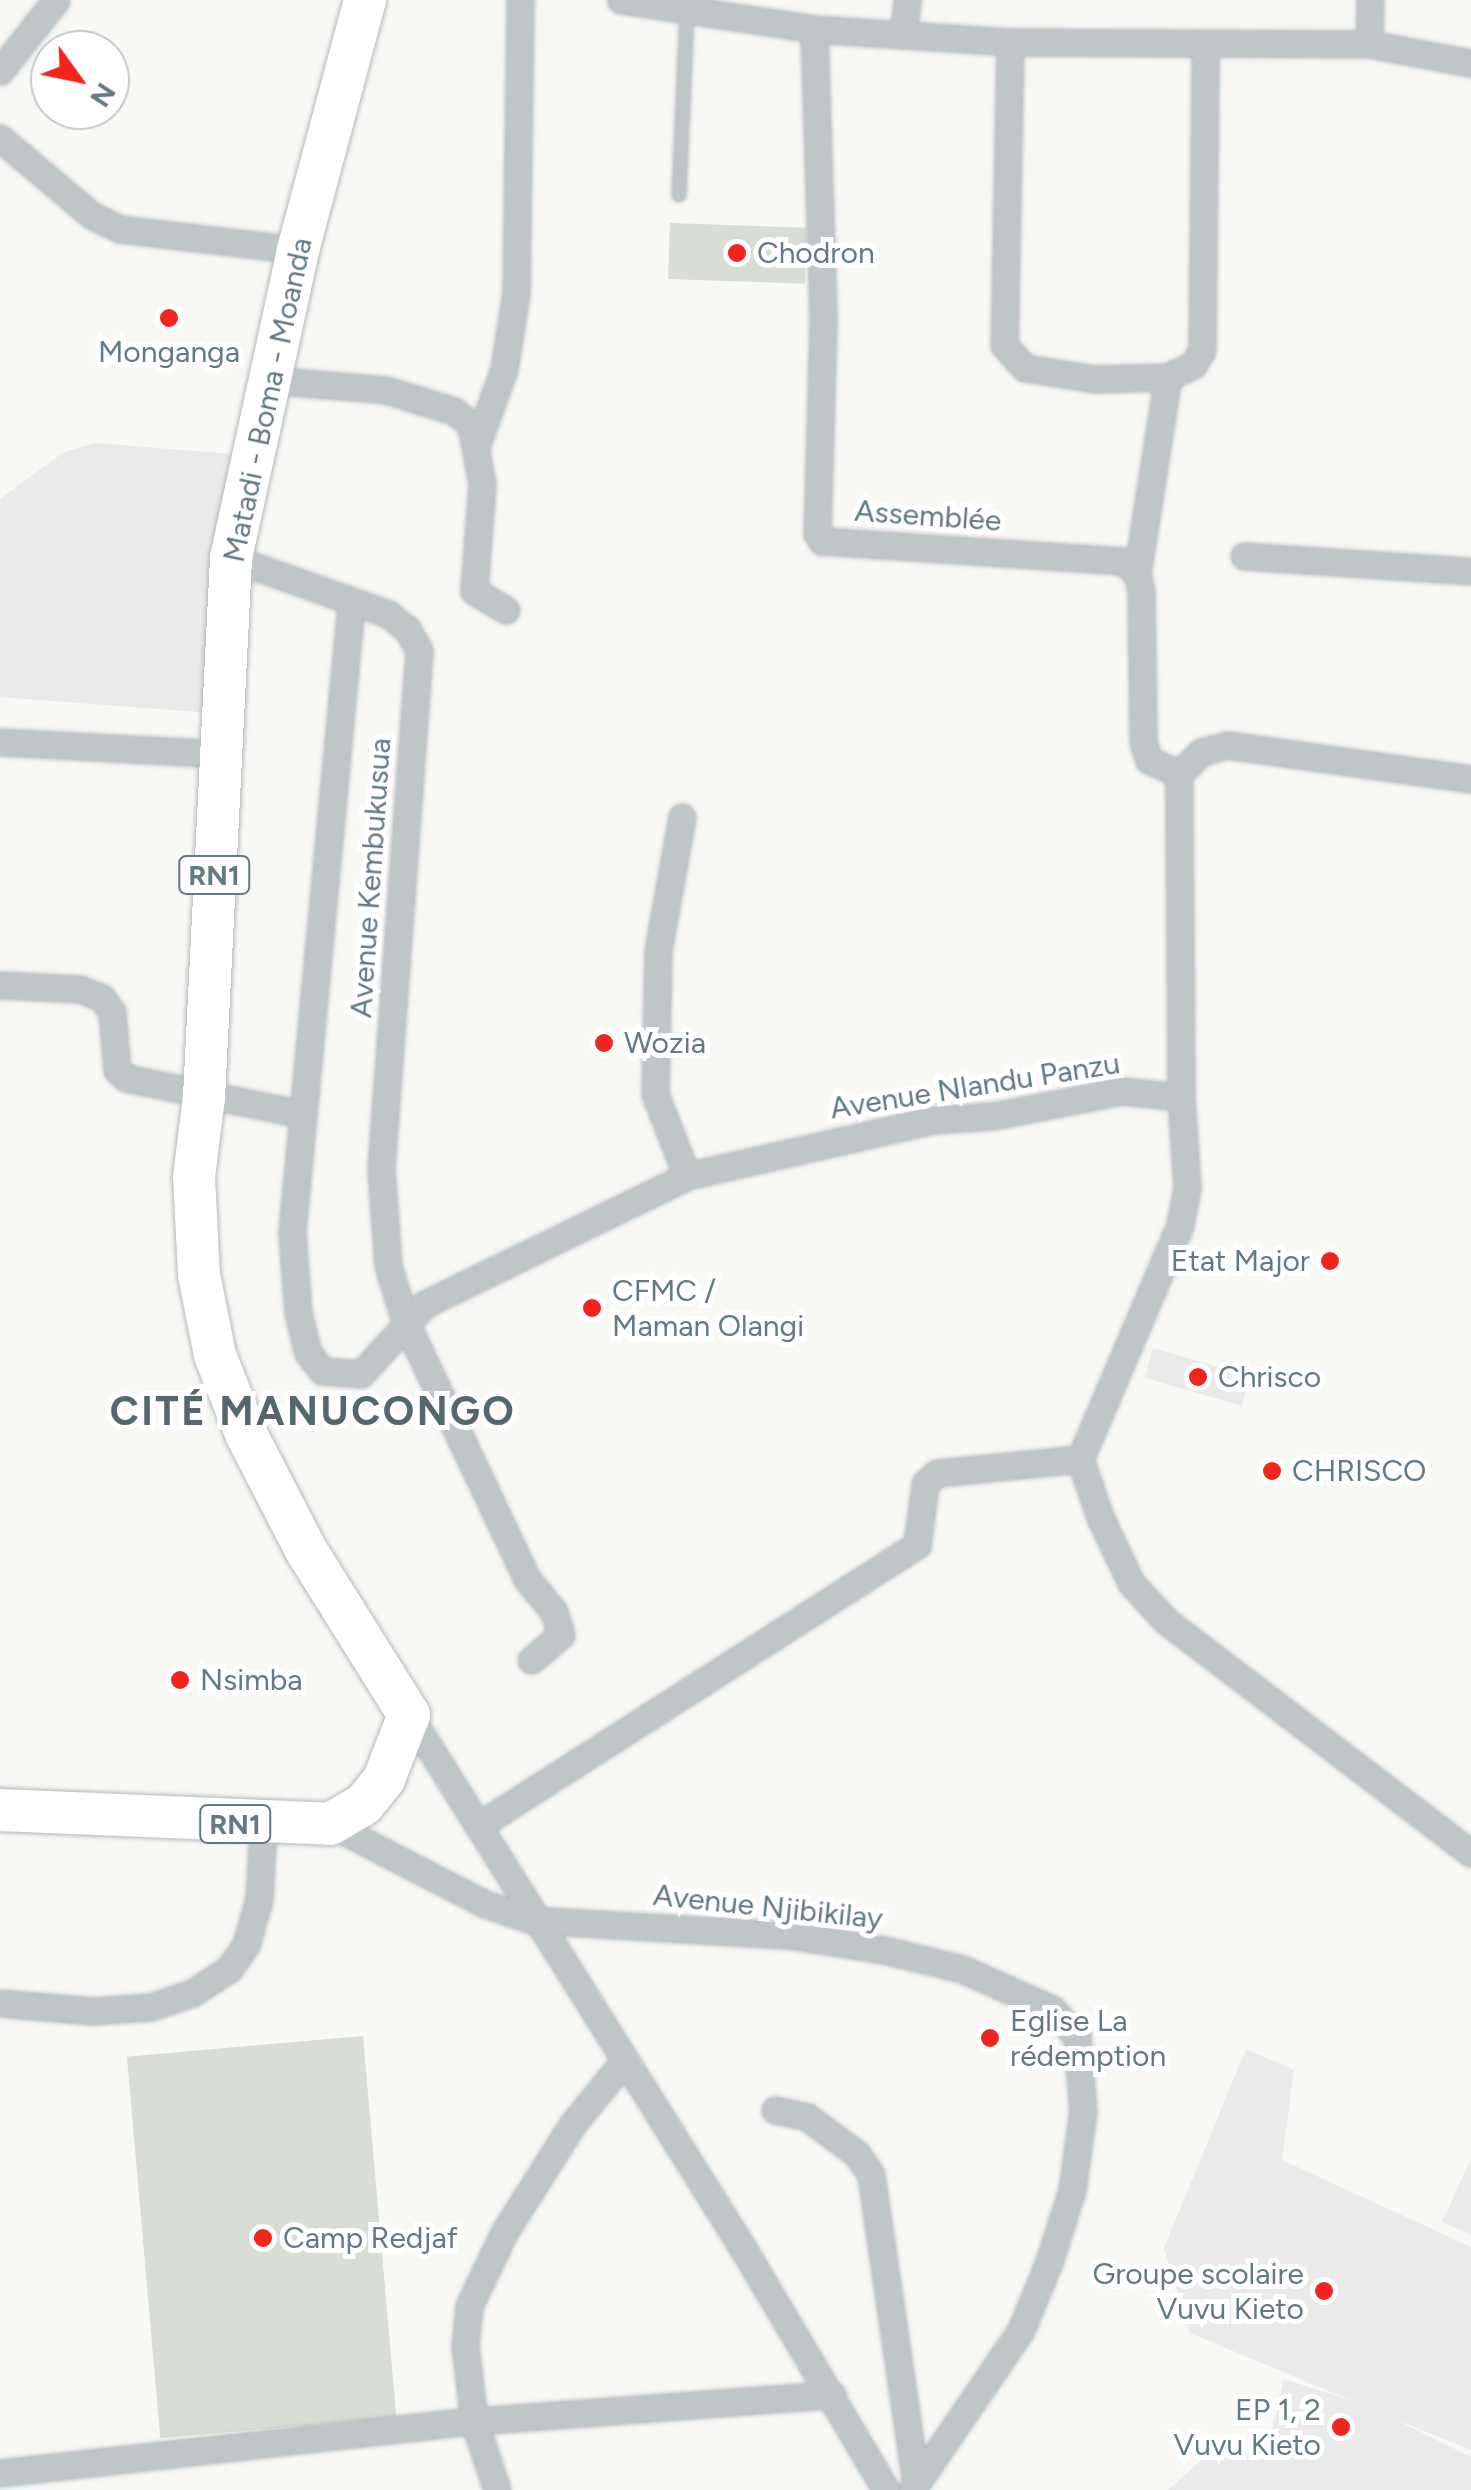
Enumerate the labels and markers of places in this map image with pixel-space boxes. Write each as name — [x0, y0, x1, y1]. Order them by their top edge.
place label: Chodron — [757, 235, 875, 271]
marker: Chodron — [726, 242, 748, 264]
marker: Monganga — [158, 307, 180, 329]
place label: Monganga — [98, 334, 240, 370]
place label: Wozia — [624, 1025, 706, 1061]
marker: Wozia — [593, 1032, 615, 1054]
place label: Etat Major — [1171, 1243, 1310, 1279]
marker: Etat Major — [1319, 1250, 1341, 1272]
place label: CFMC / Maman Olangi — [612, 1273, 804, 1344]
marker: CFMC / Maman Olangi — [581, 1297, 603, 1319]
place label: Chrisco — [1218, 1359, 1321, 1395]
marker: Chrisco — [1187, 1366, 1209, 1388]
place label: CHRISCO — [1292, 1453, 1426, 1489]
marker: CHRISCO — [1261, 1460, 1283, 1482]
place label: Nsimba — [200, 1662, 303, 1698]
marker: Nsimba — [169, 1669, 191, 1691]
place label: Eglise La rédemption — [1010, 2003, 1166, 2074]
marker: Eglise La rédemption — [979, 2027, 1001, 2049]
place label: Camp Redjaf — [283, 2220, 458, 2256]
marker: Camp Redjaf — [252, 2227, 274, 2249]
place label: Groupe scolaire Vuvu Kieto — [1092, 2256, 1304, 2326]
marker: Groupe scolaire Vuvu Kieto — [1313, 2280, 1335, 2302]
place label: EP 1, 2 Vuvu Kieto — [1174, 2392, 1321, 2462]
marker: EP 1, 2 Vuvu Kieto — [1330, 2416, 1352, 2438]

